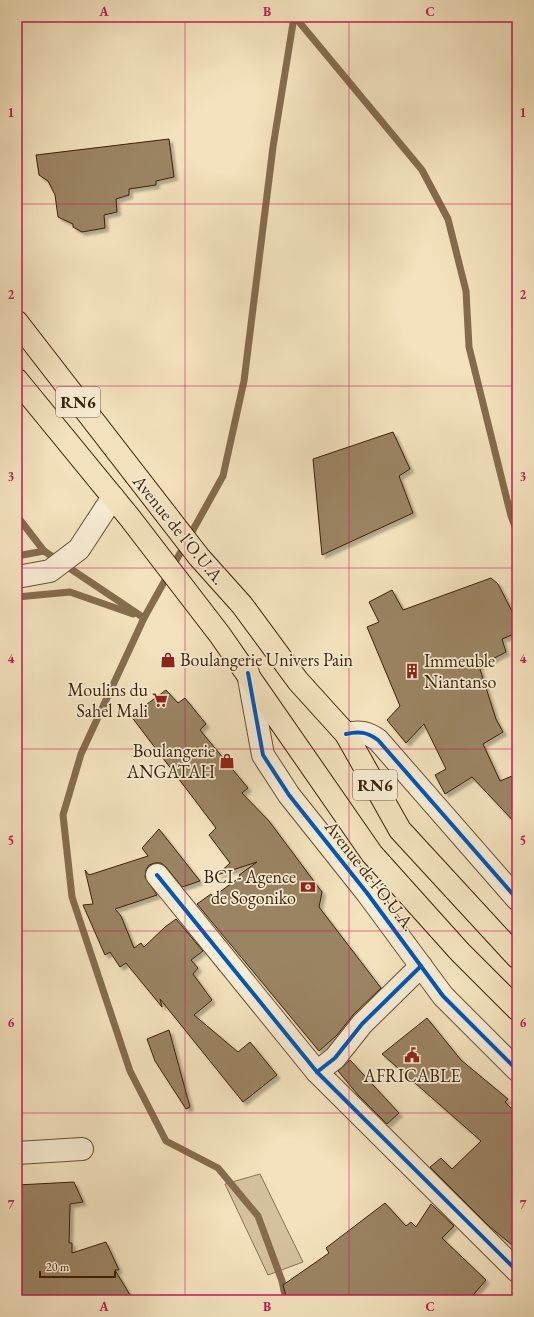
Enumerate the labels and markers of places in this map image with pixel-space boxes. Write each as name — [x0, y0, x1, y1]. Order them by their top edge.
place label: Boulangerie Univers Pain — [180, 648, 354, 671]
place label: Immeuble Niantanso — [424, 649, 497, 693]
shop icon: Boulangerie Univers Pain — [159, 651, 177, 669]
building icon: Immeuble Niantanso — [403, 662, 421, 680]
place label: Moulins du Sahel Mali — [68, 678, 149, 722]
supermarket icon: Moulins du Sahel Mali — [151, 691, 169, 709]
place label: Boulangerie ANGATAH — [126, 739, 215, 783]
shop icon: Boulangerie ANGATAH — [218, 752, 236, 770]
place label: BCI - Agence de Sogoniko — [204, 865, 296, 909]
bank icon: BCI - Agence de Sogoniko — [299, 878, 317, 896]
public building icon: AFRICABLE — [403, 1046, 421, 1064]
place label: AFRICABLE — [362, 1064, 461, 1087]

